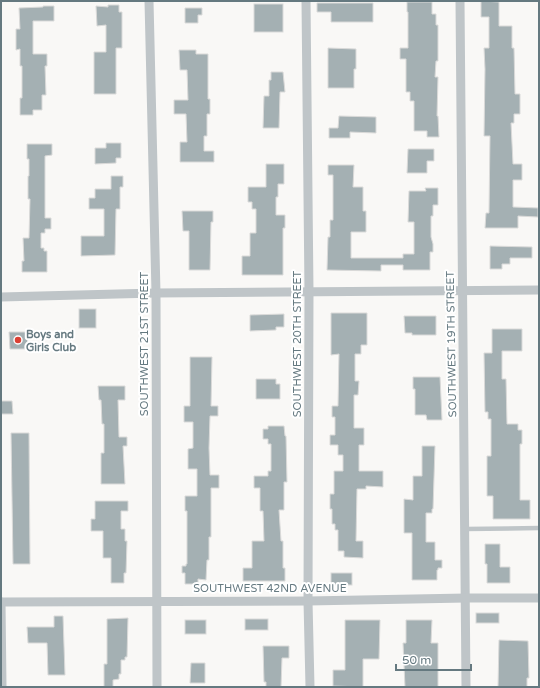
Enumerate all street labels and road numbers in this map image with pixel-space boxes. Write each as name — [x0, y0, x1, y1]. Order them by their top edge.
street label: SOUTHWEST 20TH STREET — [291, 270, 304, 417]
street label: SOUTHWEST 19TH STREET — [444, 270, 459, 417]
street label: SOUTHWEST 21ST STREET — [138, 271, 151, 416]
street label: SOUTHWEST 42ND AVENUE — [193, 582, 347, 595]

